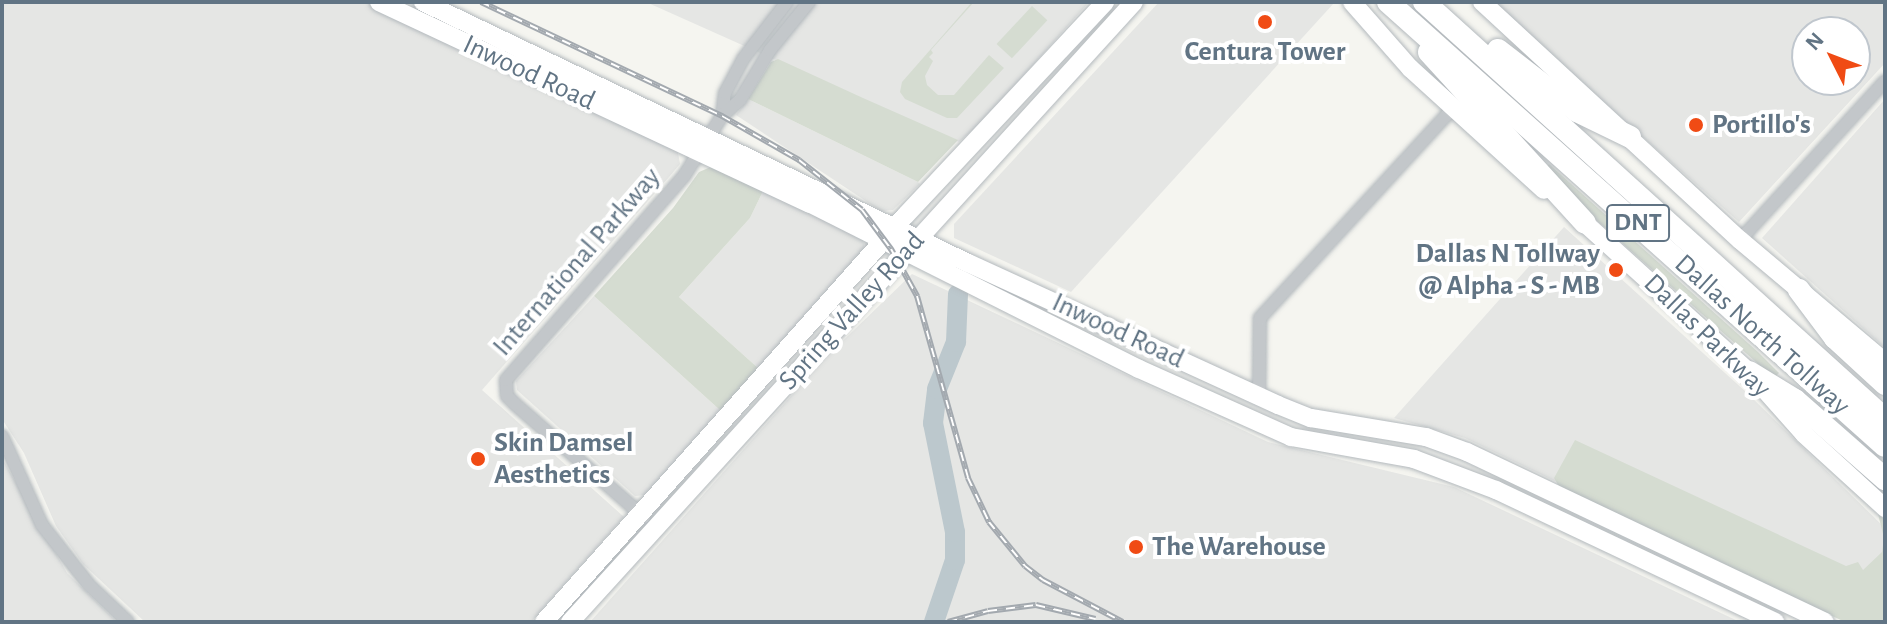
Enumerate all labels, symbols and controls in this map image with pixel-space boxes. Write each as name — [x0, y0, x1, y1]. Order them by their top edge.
marker: Centura Tower — [1256, 13, 1274, 31]
north arrow — [1791, 16, 1871, 96]
street label: Inwood Road — [458, 28, 600, 118]
text: N — [1801, 28, 1828, 54]
place label: Centura Tower — [1184, 35, 1346, 69]
place label: Portillo's — [1712, 108, 1811, 142]
marker: Portillo's — [1687, 116, 1705, 134]
street label: International Parkway — [486, 161, 668, 363]
road number: DNT — [1606, 201, 1670, 245]
street label: Spring Valley Road — [772, 225, 932, 397]
place label: Dallas N Tollway @ Alpha - S - MB — [1416, 237, 1600, 303]
street label: Dallas North Tollway — [1667, 247, 1857, 423]
marker: Dallas N Tollway @ Alpha - S - MB — [1607, 261, 1625, 279]
street label: Dallas Parkway — [1636, 267, 1778, 405]
street label: Inwood Road — [1047, 286, 1189, 376]
place label: Skin Damsel Aesthetics — [494, 426, 633, 492]
marker: Skin Damsel Aesthetics — [469, 450, 487, 468]
place label: The Warehouse — [1152, 530, 1326, 564]
marker: The Warehouse — [1127, 538, 1145, 556]

